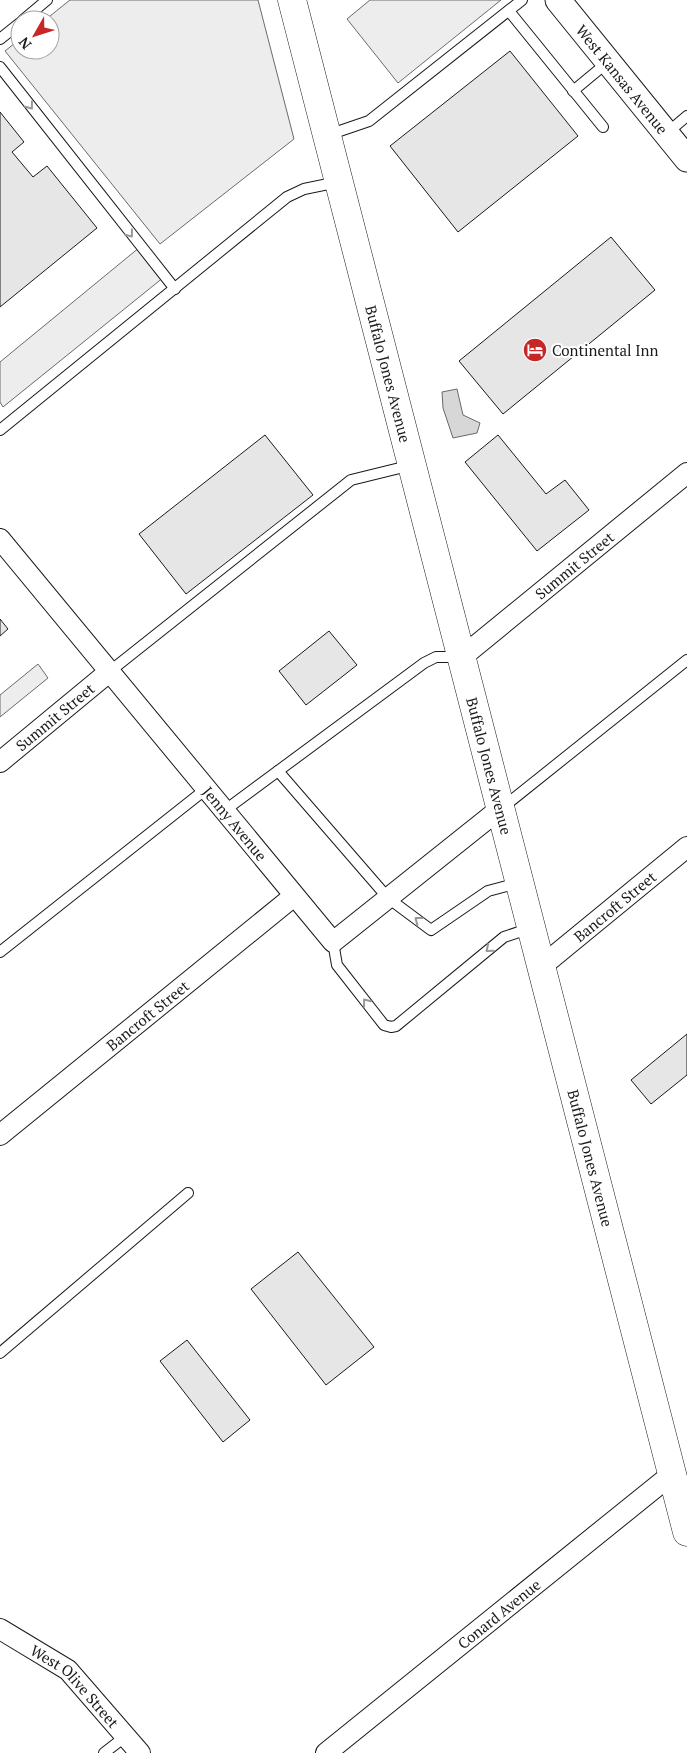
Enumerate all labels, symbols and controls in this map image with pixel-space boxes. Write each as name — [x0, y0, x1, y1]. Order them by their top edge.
north arrow — [10, 10, 60, 60]
street label: West Kansas Avenue — [572, 20, 673, 138]
text: N — [14, 33, 35, 54]
one-way arrow — [24, 100, 33, 110]
one-way arrow — [124, 228, 133, 238]
street label: Buffalo Jones Avenue — [361, 303, 416, 445]
hotel icon: Continental Inn — [522, 337, 548, 363]
place label: Continental Inn — [552, 340, 658, 360]
street label: Summit Street — [531, 527, 618, 603]
street label: Summit Street — [11, 678, 99, 755]
street label: Buffalo Jones Avenue — [462, 695, 517, 837]
street label: Jenny Avenue — [198, 782, 272, 865]
street label: Bancroft Street — [569, 866, 660, 946]
one-way arrow — [415, 918, 424, 926]
one-way arrow — [486, 944, 495, 952]
street label: Bancroft Street — [102, 975, 193, 1055]
one-way arrow — [363, 999, 371, 1008]
street label: Buffalo Jones Avenue — [563, 1087, 618, 1229]
street label: Conard Avenue — [453, 1574, 544, 1653]
street label: West Olive Street — [27, 1640, 124, 1732]

